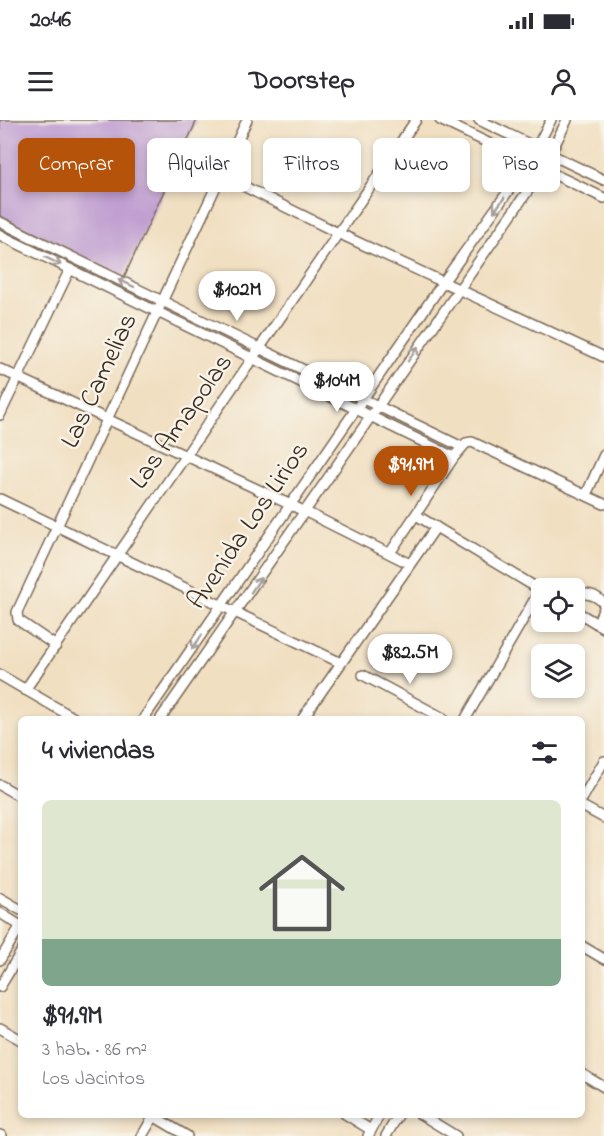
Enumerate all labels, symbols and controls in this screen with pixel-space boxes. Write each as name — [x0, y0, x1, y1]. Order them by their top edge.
text: 20:46 — [30, 5, 71, 37]
text: Doorstep — [249, 62, 355, 101]
icon: menu — [24, 65, 57, 98]
icon: person — [547, 65, 580, 98]
chip: Comprar — [18, 138, 135, 192]
chip: Alquilar — [147, 138, 251, 192]
chip: Filtros — [263, 138, 361, 192]
chip: Nuevo — [373, 138, 470, 192]
chip: Piso — [482, 138, 560, 192]
one-way arrow — [492, 197, 505, 213]
one-way arrow — [43, 255, 61, 267]
pin: $102M — [195, 271, 279, 322]
text: $102M — [212, 276, 262, 305]
one-way arrow — [118, 277, 136, 289]
street label: Las Camelias — [52, 307, 148, 455]
street label: Las Amapolas — [121, 346, 243, 498]
one-way arrow — [407, 347, 419, 363]
pin: $104M — [295, 362, 379, 413]
text: $104M — [313, 367, 361, 396]
street label: Avenida Los Lirios — [178, 434, 320, 618]
pin: $91.9M — [362, 446, 460, 497]
text: $91.9M — [388, 451, 434, 480]
one-way arrow — [250, 577, 262, 594]
map controls — [531, 578, 585, 698]
button: locate — [531, 578, 585, 632]
one-way arrow — [191, 634, 203, 650]
pin: $82.5M — [361, 634, 459, 685]
text: $82.5M — [381, 639, 439, 668]
button: layers — [531, 644, 585, 698]
text: 4 viviendas — [42, 733, 155, 771]
icon: filters — [528, 736, 561, 769]
icon: home — [248, 839, 356, 947]
text: $91.9M — [42, 998, 103, 1036]
text: 3 hab. · 86 m² — [42, 1036, 147, 1065]
text: Los Jacintos — [42, 1065, 145, 1094]

